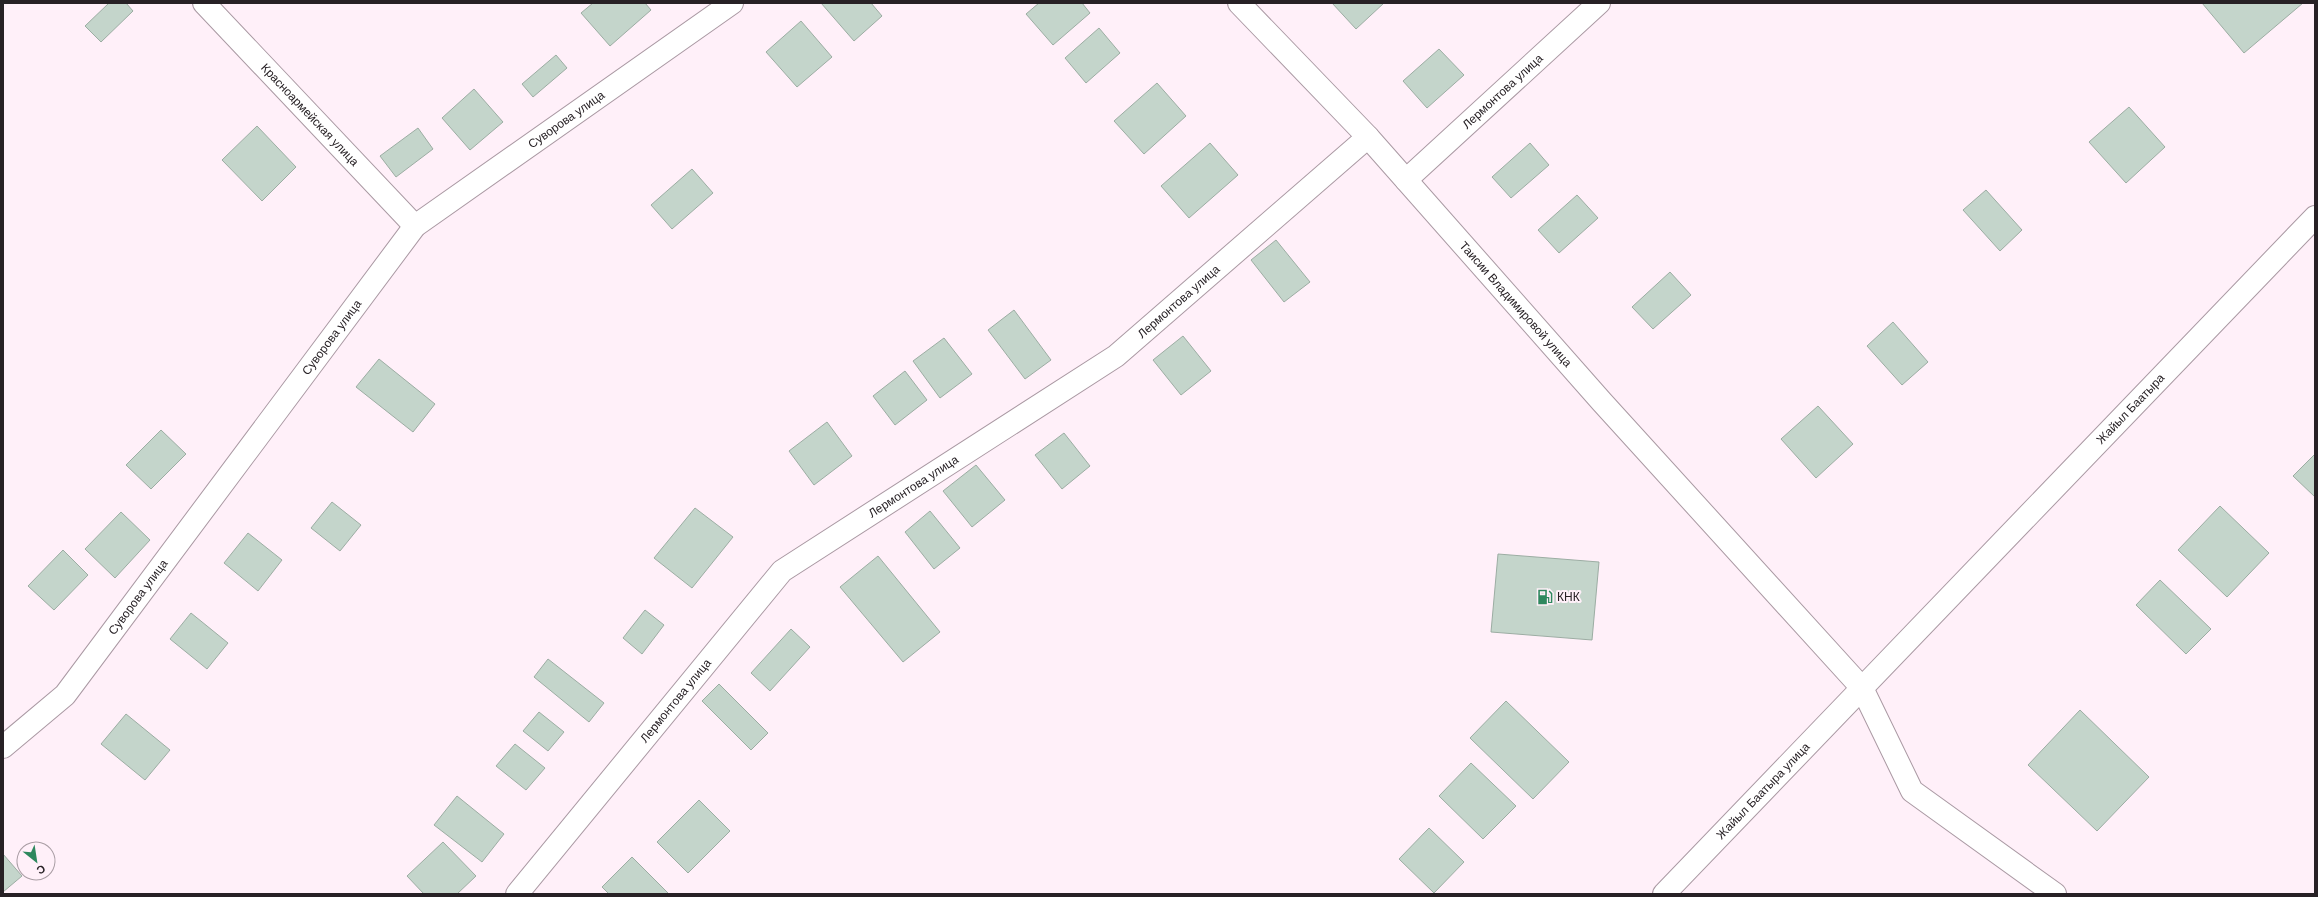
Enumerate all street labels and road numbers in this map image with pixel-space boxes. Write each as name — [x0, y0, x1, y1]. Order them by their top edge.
street label: Лермонтова улица — [1459, 50, 1547, 133]
street label: Красноармейская улица — [257, 60, 362, 170]
street label: Суворова улица — [525, 87, 608, 152]
street label: Таисии Владимировой улица — [1456, 238, 1576, 371]
street label: Лермонтова улица — [1134, 261, 1223, 342]
street label: Суворова улица — [298, 296, 365, 378]
street label: Жайыл Баатыра — [2093, 370, 2168, 448]
street label: Лермонтова улица — [865, 451, 962, 521]
street label: Суворова улица — [105, 556, 172, 638]
street label: Лермонтова улица — [636, 655, 715, 746]
street label: Жайыл Баатыра улица — [1713, 739, 1814, 843]

